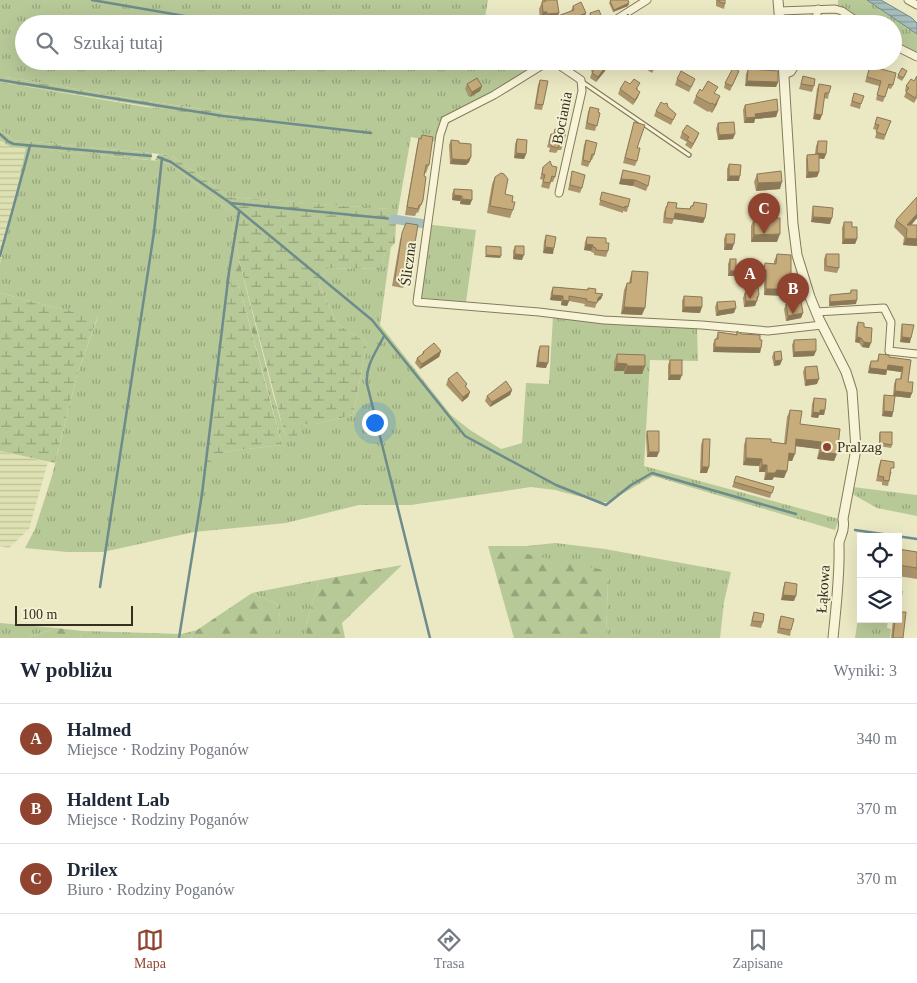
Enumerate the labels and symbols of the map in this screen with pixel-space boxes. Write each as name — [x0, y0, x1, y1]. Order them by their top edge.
street label: Bociania — [549, 90, 575, 146]
pin: C — [748, 193, 780, 234]
street label: Śliczna — [397, 241, 419, 287]
pin: A — [734, 258, 766, 299]
pin: B — [777, 273, 809, 314]
your location — [362, 410, 388, 436]
place label: Pralzag — [837, 439, 882, 455]
marker: Pralzag — [821, 441, 833, 453]
street label: Łąkowa — [813, 564, 833, 614]
scale bar — [15, 603, 132, 626]

